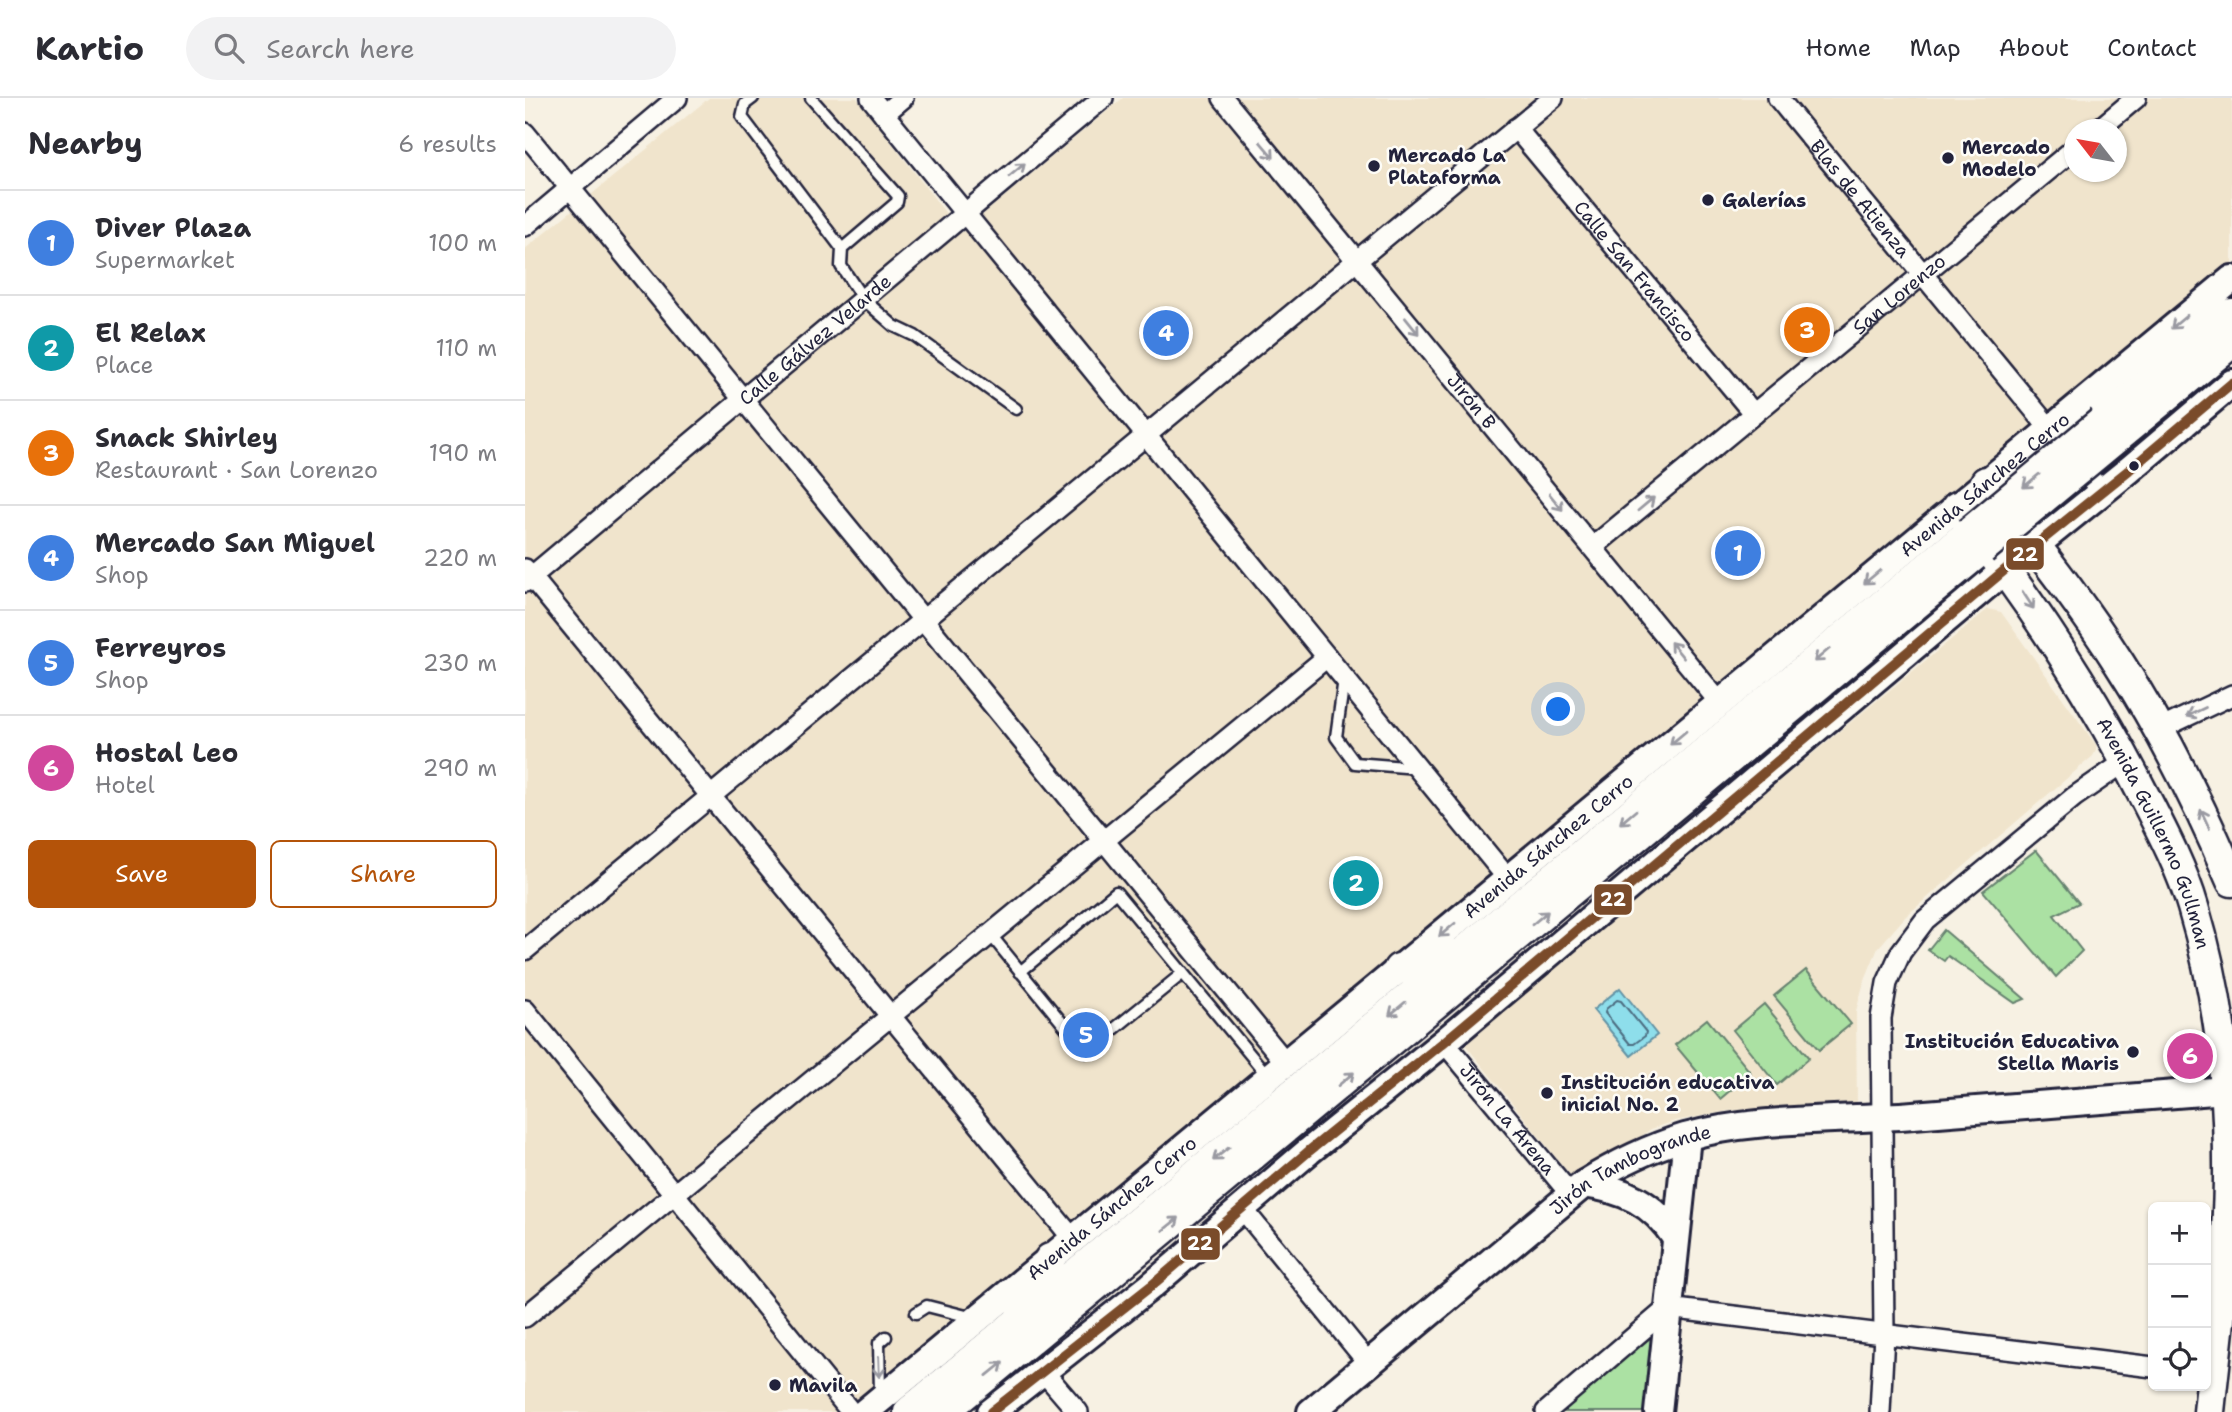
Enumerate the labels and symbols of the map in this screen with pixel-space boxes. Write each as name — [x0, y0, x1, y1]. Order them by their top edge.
north arrow — [2064, 119, 2127, 182]
street label: Blas de Atienza — [1805, 134, 1917, 263]
place label: Mercado Modelo — [1962, 135, 2050, 182]
one-way arrow — [1259, 141, 1275, 159]
place label: Mercado La Plataforma — [1388, 143, 1506, 190]
marker: Mercado Modelo — [1940, 150, 1956, 166]
marker: Mercado La Plataforma — [1366, 158, 1382, 174]
one-way arrow — [1008, 162, 1026, 178]
place label: Galerías — [1722, 188, 1806, 213]
marker: Galerías — [1700, 192, 1716, 208]
street label: Calle San Francisco — [1569, 195, 1701, 347]
street label: San Lorenzo — [1847, 248, 1951, 340]
street label: Calle Gálvez Velarde — [733, 268, 896, 410]
pin: 3 — [1784, 304, 1830, 356]
pin: 4 — [1143, 307, 1189, 359]
one-way arrow — [2171, 314, 2189, 330]
one-way arrow — [1404, 316, 1420, 334]
street label: Jirón B — [1441, 368, 1502, 434]
street label: Avenida Sánchez Cerro — [1894, 406, 2075, 562]
unlabelled marker — [2127, 459, 2141, 473]
one-way arrow — [2022, 474, 2040, 489]
one-way arrow — [1548, 492, 1564, 510]
one-way arrow — [1637, 496, 1655, 512]
pin: 1 — [1715, 527, 1761, 579]
line badge: 22 — [2005, 537, 2045, 571]
text: 22 — [2012, 542, 2038, 567]
one-way arrow — [1864, 569, 1882, 585]
one-way arrow — [2021, 590, 2035, 610]
one-way arrow — [1669, 641, 1685, 659]
one-way arrow — [1813, 647, 1831, 663]
your location — [1541, 692, 1575, 726]
one-way arrow — [2186, 706, 2207, 720]
street label: Avenida Guillermo Gullman — [2091, 712, 2216, 951]
one-way arrow — [1670, 730, 1688, 746]
street label: Avenida Sánchez Cerro — [1458, 768, 1638, 924]
one-way arrow — [2198, 808, 2211, 830]
one-way arrow — [1620, 809, 1638, 824]
pin: 2 — [1333, 857, 1379, 909]
line badge: 22 — [1593, 883, 1633, 916]
text: 22 — [1600, 887, 1626, 912]
one-way arrow — [1530, 910, 1548, 926]
one-way arrow — [1438, 922, 1456, 938]
one-way arrow — [1388, 1001, 1406, 1017]
pin: 5 — [1063, 1009, 1109, 1061]
place label: Institución Educativa Stella Maris — [1905, 1029, 2119, 1076]
pin: 6 — [2167, 1030, 2213, 1082]
marker: Institución Educativa Stella Maris — [2125, 1044, 2141, 1060]
street label: Jirón La Arena — [1454, 1058, 1562, 1180]
place label: Institución educativa inicial No. 2 — [1561, 1070, 1774, 1117]
one-way arrow — [1337, 1071, 1355, 1087]
marker: Institución educativa inicial No. 2 — [1539, 1085, 1555, 1101]
street label: Jirón Tambogrande — [1544, 1119, 1713, 1220]
street label: Avenida Sánchez Cerro — [1021, 1130, 1202, 1286]
one-way arrow — [1213, 1146, 1231, 1162]
one-way arrow — [1161, 1216, 1179, 1232]
line badge: 22 — [1180, 1227, 1221, 1261]
text: 22 — [1187, 1231, 1213, 1256]
one-way arrow — [873, 1355, 886, 1378]
one-way arrow — [986, 1361, 1004, 1376]
place label: Mavila — [789, 1373, 857, 1398]
marker: Mavila — [767, 1377, 783, 1393]

